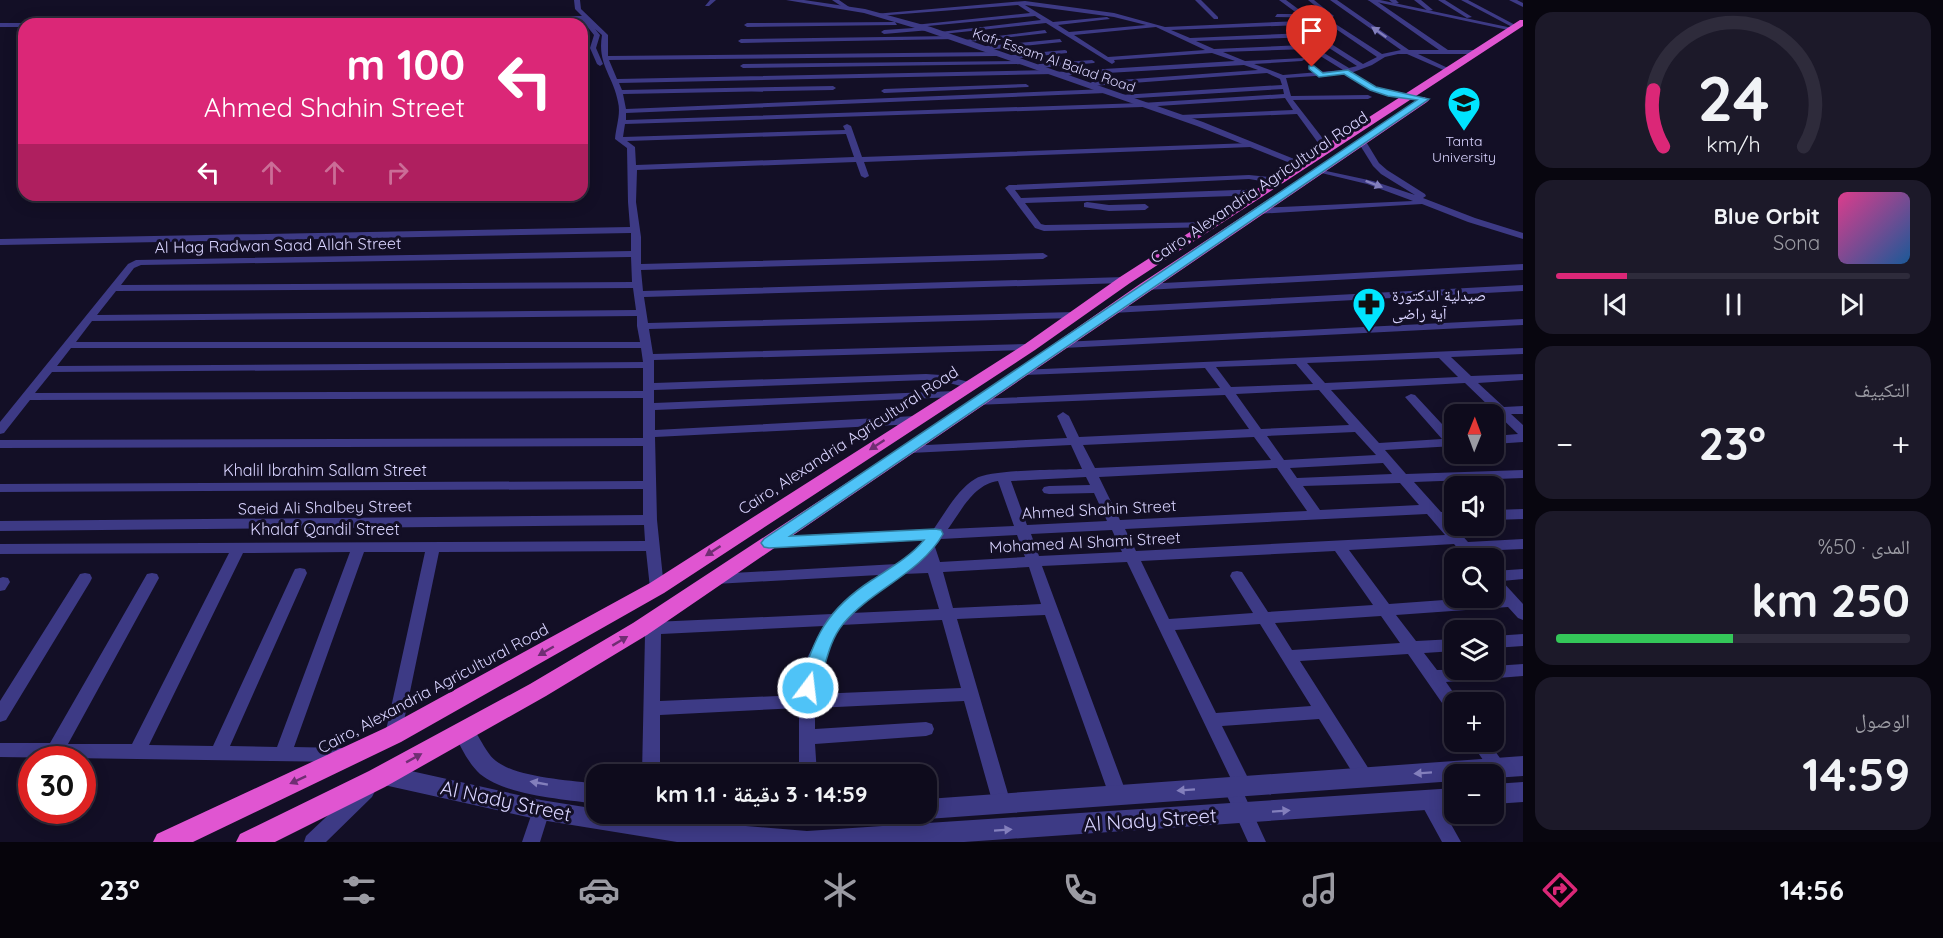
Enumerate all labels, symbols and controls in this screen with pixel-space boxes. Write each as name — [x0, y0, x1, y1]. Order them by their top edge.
pin — [1286, 5, 1337, 67]
icon: arrive — [1295, 14, 1328, 47]
street label: Kafr Essam Al Balad Road — [970, 24, 1138, 96]
one-way arrow — [1371, 27, 1387, 38]
text: 100 m — [347, 38, 465, 91]
icon: left — [486, 42, 564, 120]
text: 24 — [1697, 59, 1769, 137]
school or university icon: Tanta University — [1446, 85, 1482, 132]
text: Ahmed Shahin Street — [204, 90, 465, 124]
street label: Cairo, Alexandria Agricultural Road — [1146, 107, 1372, 267]
text: km/h — [1706, 131, 1760, 157]
place label: Tanta University — [1432, 132, 1496, 166]
icon: left — [192, 156, 225, 189]
icon: ahead — [255, 156, 288, 189]
icon: ahead — [318, 156, 351, 189]
icon: right — [381, 156, 414, 189]
one-way arrow — [1365, 180, 1383, 189]
text: Blue Orbit — [1714, 202, 1820, 230]
text: Sona — [1773, 230, 1820, 255]
street label: Al Hag Radwan Saad Allah Street — [154, 233, 402, 257]
place label: صيدلية الدكتورة آية راضى — [1392, 285, 1486, 324]
pharmacy icon: صيدلية الدكتورة آية راضى — [1351, 286, 1387, 333]
icon: previous — [1599, 288, 1632, 321]
icon: pause — [1717, 288, 1750, 321]
icon: next — [1835, 288, 1868, 321]
street label: Cairo, Alexandria Agricultural Road — [734, 361, 962, 519]
text: التكييف — [1854, 377, 1910, 402]
north arrow — [1444, 404, 1504, 464]
map controls — [1444, 404, 1504, 824]
text: 23° — [1699, 415, 1766, 471]
text: − — [1556, 423, 1573, 464]
text: + — [1891, 423, 1910, 464]
one-way arrow — [869, 439, 885, 451]
street label: Khalil Ibrahim Sallam Street — [223, 460, 427, 480]
button: sound — [1444, 476, 1504, 536]
street label: Saeid Ali Shalbey Street — [238, 495, 412, 519]
street label: Ahmed Shahin Street — [1021, 495, 1177, 523]
street label: Khalaf Qandil Street — [250, 519, 400, 539]
street label: Mohamed Al Shami Street — [989, 527, 1181, 557]
text: المدى · 50% — [1818, 534, 1910, 559]
one-way arrow — [705, 546, 721, 557]
button: search — [1444, 548, 1504, 608]
text: 250 km — [1751, 572, 1910, 628]
street label: Cairo, Alexandria Agricultural Road — [314, 619, 552, 757]
button: layers — [1444, 620, 1504, 680]
one-way arrow — [612, 636, 628, 647]
one-way arrow — [538, 646, 554, 657]
position arrow — [776, 656, 840, 720]
button: + — [1444, 692, 1504, 752]
text: الوصول — [1855, 708, 1910, 733]
speed limit sign: 30 — [18, 746, 96, 824]
text: 14:59 — [1802, 746, 1910, 802]
one-way arrow — [405, 753, 422, 763]
button: − — [1444, 764, 1504, 824]
one-way arrow — [1413, 769, 1432, 778]
street label: Al Nady Street — [438, 774, 574, 827]
one-way arrow — [290, 775, 307, 784]
one-way arrow — [530, 779, 549, 788]
text: 14:59 · 3 دقيقة · 1.1 km — [656, 780, 867, 808]
one-way arrow — [1177, 785, 1196, 795]
street label: Al Nady Street — [1083, 802, 1218, 837]
one-way arrow — [1272, 806, 1291, 816]
one-way arrow — [993, 825, 1012, 834]
icon: filters — [338, 869, 380, 911]
icon: car — [578, 869, 620, 911]
icon: climate — [819, 869, 861, 911]
icon: phone — [1059, 869, 1101, 911]
icon: music — [1299, 869, 1341, 911]
icon: directions — [1539, 869, 1581, 911]
text: 23° — [99, 873, 140, 907]
text: 14:56 — [1780, 873, 1844, 907]

